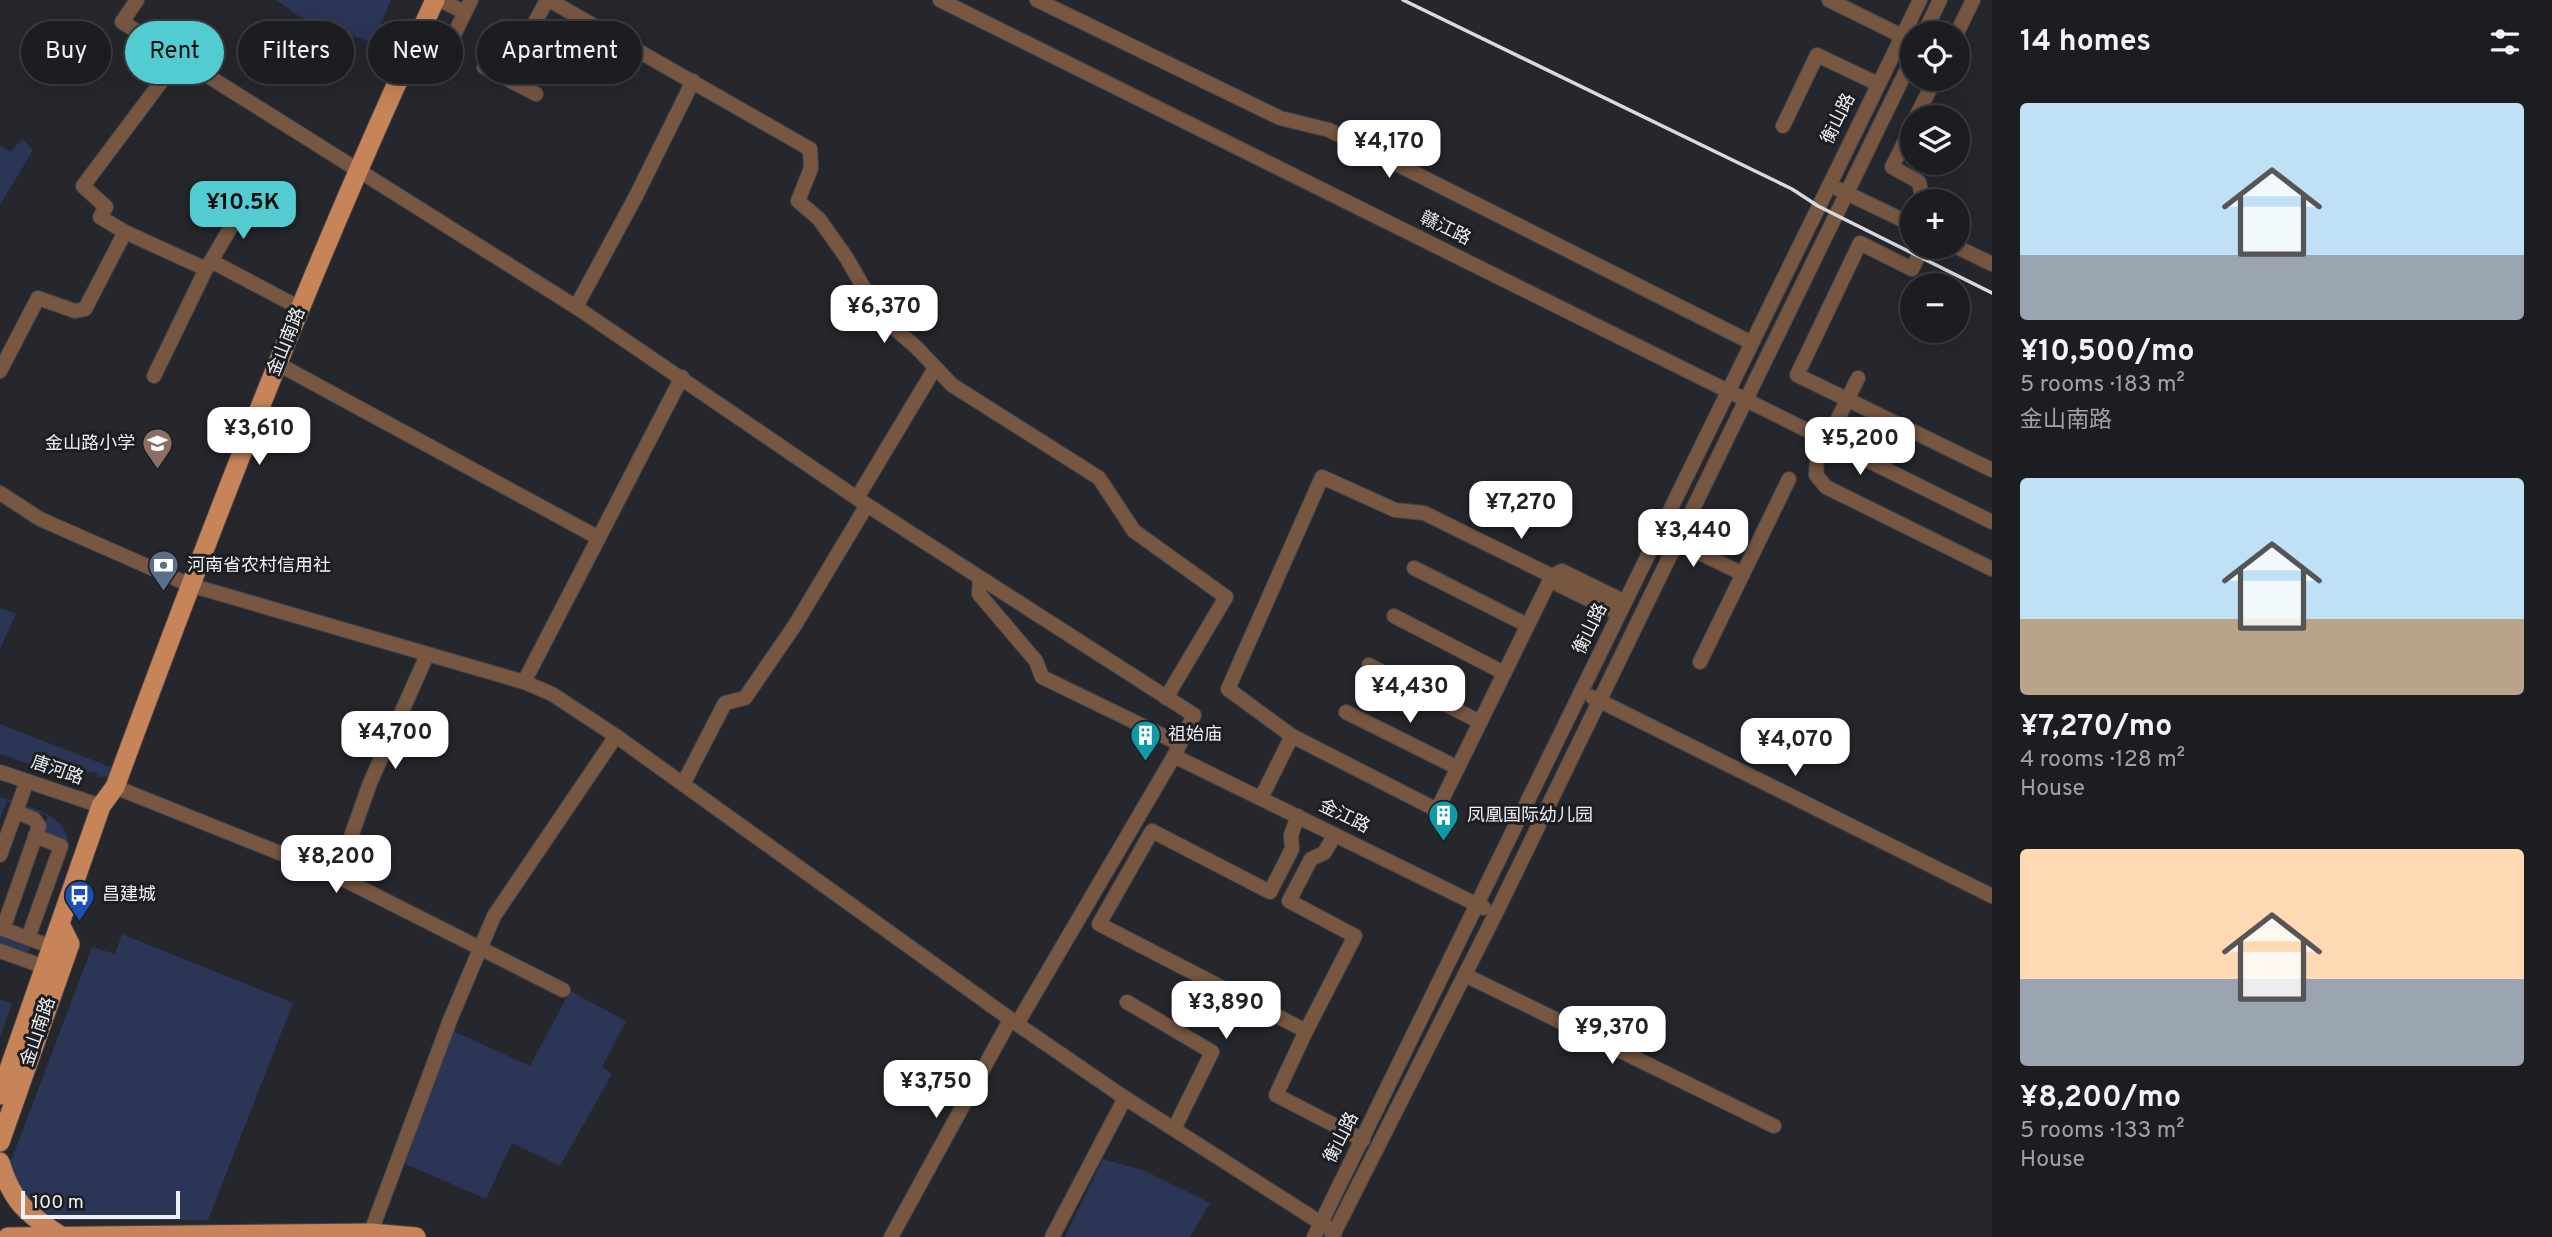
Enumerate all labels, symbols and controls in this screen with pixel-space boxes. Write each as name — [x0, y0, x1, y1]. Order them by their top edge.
chip: Buy — [21, 21, 111, 84]
chip: Rent — [125, 21, 224, 84]
chip: Filters — [238, 21, 354, 84]
chip: New — [368, 21, 463, 84]
chip: Apartment — [477, 21, 642, 84]
map controls — [1900, 21, 1970, 343]
button: locate — [1900, 21, 1970, 91]
icon: filters — [2486, 23, 2524, 61]
text: 14 homes — [2020, 24, 2151, 61]
street label: 衡山路 — [1817, 90, 1861, 148]
button: layers — [1900, 105, 1970, 175]
pin: ¥4,170 — [1332, 120, 1446, 180]
text: ¥4,170 — [1353, 128, 1425, 157]
icon: home — [2209, 149, 2335, 275]
pin: ¥10.5K — [186, 182, 300, 241]
text: ¥10.5K — [206, 189, 280, 218]
button: + — [1900, 189, 1970, 259]
street label: 赣江路 — [1416, 207, 1474, 251]
button: − — [1900, 273, 1970, 343]
pin: ¥6,370 — [827, 286, 941, 345]
text: ¥6,370 — [847, 293, 921, 322]
street label: 金山南路 — [263, 304, 311, 380]
text: ¥10,500/mo — [2020, 334, 2194, 371]
text: 5 rooms · 183 m² — [2020, 371, 2185, 400]
pin: ¥3,610 — [202, 407, 316, 467]
text: 金山南路 — [2020, 407, 2112, 436]
text: ¥3,610 — [223, 415, 295, 444]
pin: ¥5,200 — [1803, 418, 1917, 477]
text: ¥5,200 — [1821, 425, 1899, 454]
school or university icon: 金山路小学 — [141, 427, 175, 471]
place label: 金山路小学 — [45, 433, 135, 456]
pin: ¥7,270 — [1464, 482, 1578, 541]
text: ¥7,270 — [1485, 489, 1557, 518]
pin: ¥3,440 — [1636, 510, 1750, 569]
text: ¥3,440 — [1654, 517, 1732, 546]
icon: home — [2209, 523, 2335, 649]
bank icon: 河南省农村信用社 — [147, 549, 181, 593]
place label: 河南省农村信用社 — [187, 555, 331, 578]
street label: 衡山路 — [1569, 600, 1613, 658]
pin: ¥4,430 — [1353, 666, 1467, 725]
text: ¥4,430 — [1371, 673, 1449, 702]
text: ¥7,270/mo — [2020, 709, 2172, 746]
pin: ¥4,700 — [338, 712, 452, 771]
building icon: 祖始庙 — [1128, 718, 1162, 762]
pin: ¥4,070 — [1738, 718, 1852, 778]
text: ¥4,700 — [357, 719, 433, 748]
place label: 祖始庙 — [1168, 724, 1222, 747]
text: ¥4,070 — [1757, 726, 1833, 755]
text: 4 rooms · 128 m² — [2020, 746, 2185, 775]
street label: 唐河路 — [28, 751, 86, 791]
text: House — [2020, 775, 2085, 804]
street label: 金江路 — [1315, 795, 1373, 839]
building icon: 凤凰国际幼儿园 — [1427, 799, 1461, 843]
place label: 凤凰国际幼儿园 — [1467, 805, 1593, 828]
pin: ¥8,200 — [279, 836, 393, 895]
text: ¥8,200 — [297, 843, 375, 872]
bus stop icon: 昌建城 — [62, 878, 96, 922]
place label: 昌建城 — [102, 884, 156, 907]
icon: home — [2209, 894, 2335, 1020]
pin: ¥3,890 — [1169, 982, 1283, 1041]
text: ¥3,890 — [1188, 989, 1264, 1018]
street label: 金山南路 — [16, 994, 62, 1070]
pin: ¥9,370 — [1555, 1006, 1669, 1066]
text: ¥9,370 — [1575, 1014, 1649, 1043]
pin: ¥3,750 — [879, 1060, 993, 1120]
text: ¥3,750 — [900, 1068, 972, 1097]
text: ¥8,200/mo — [2020, 1080, 2181, 1117]
street label: 衡山路 — [1319, 1109, 1365, 1167]
text: 5 rooms · 133 m² — [2020, 1117, 2185, 1146]
text: House — [2020, 1146, 2085, 1175]
scale bar — [21, 1188, 180, 1220]
text: 100 m — [32, 1191, 84, 1215]

